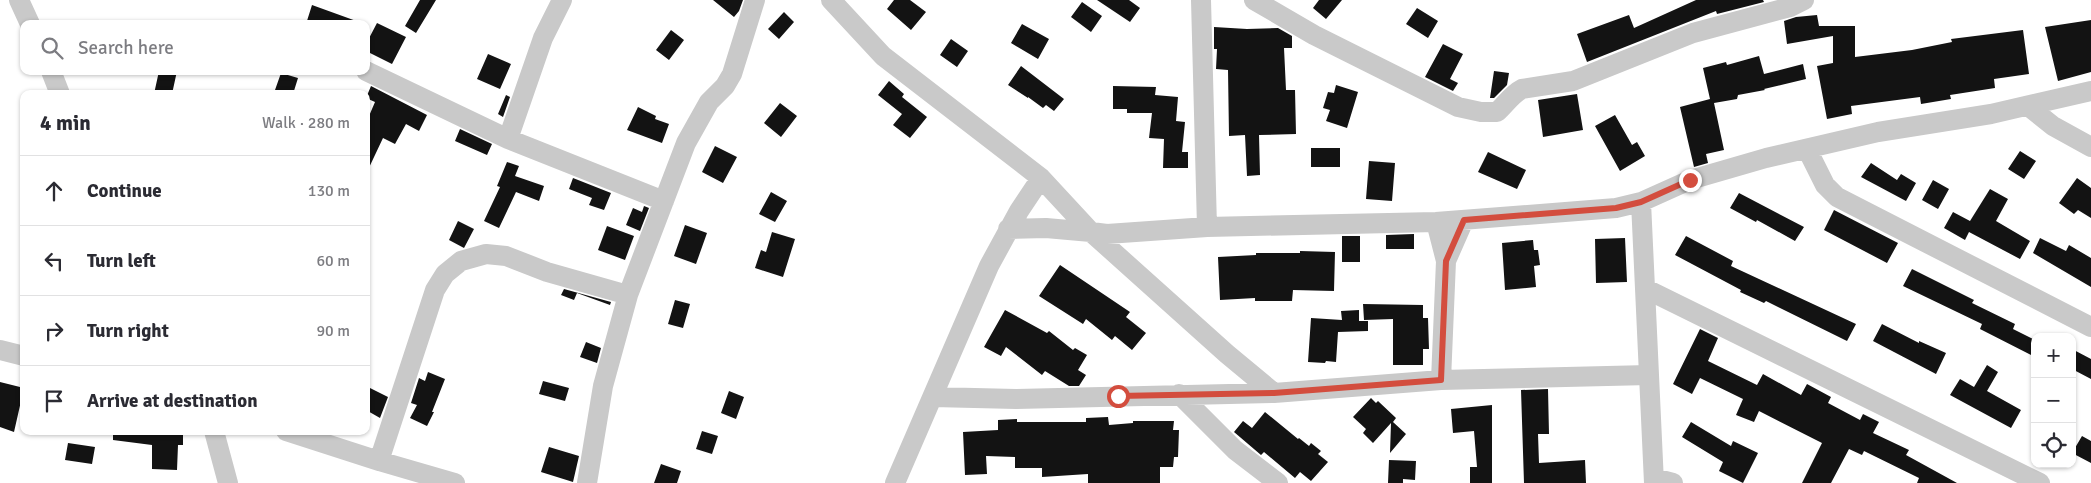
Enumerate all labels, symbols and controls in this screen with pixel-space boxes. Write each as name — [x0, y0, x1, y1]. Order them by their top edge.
search box — [20, 20, 370, 75]
icon: search — [38, 34, 66, 62]
text: Search here — [78, 36, 174, 60]
text: 4 min — [40, 110, 91, 136]
text: Walk · 280 m — [262, 113, 350, 133]
route end — [1679, 169, 1702, 192]
icon: ahead — [40, 177, 68, 205]
text: Continue — [87, 179, 162, 203]
text: 130 m — [308, 181, 350, 201]
icon: left — [40, 247, 68, 275]
text: Turn left — [87, 249, 156, 273]
text: 60 m — [316, 251, 350, 271]
icon: right — [40, 317, 68, 345]
text: Turn right — [87, 319, 169, 343]
text: 90 m — [316, 321, 350, 341]
map controls — [2031, 333, 2076, 468]
button: + — [2031, 333, 2076, 378]
button: − — [2031, 378, 2076, 423]
route start — [1107, 385, 1130, 408]
icon: arrive — [40, 387, 68, 415]
text: Arrive at destination — [87, 389, 258, 413]
button: locate — [2031, 423, 2076, 468]

